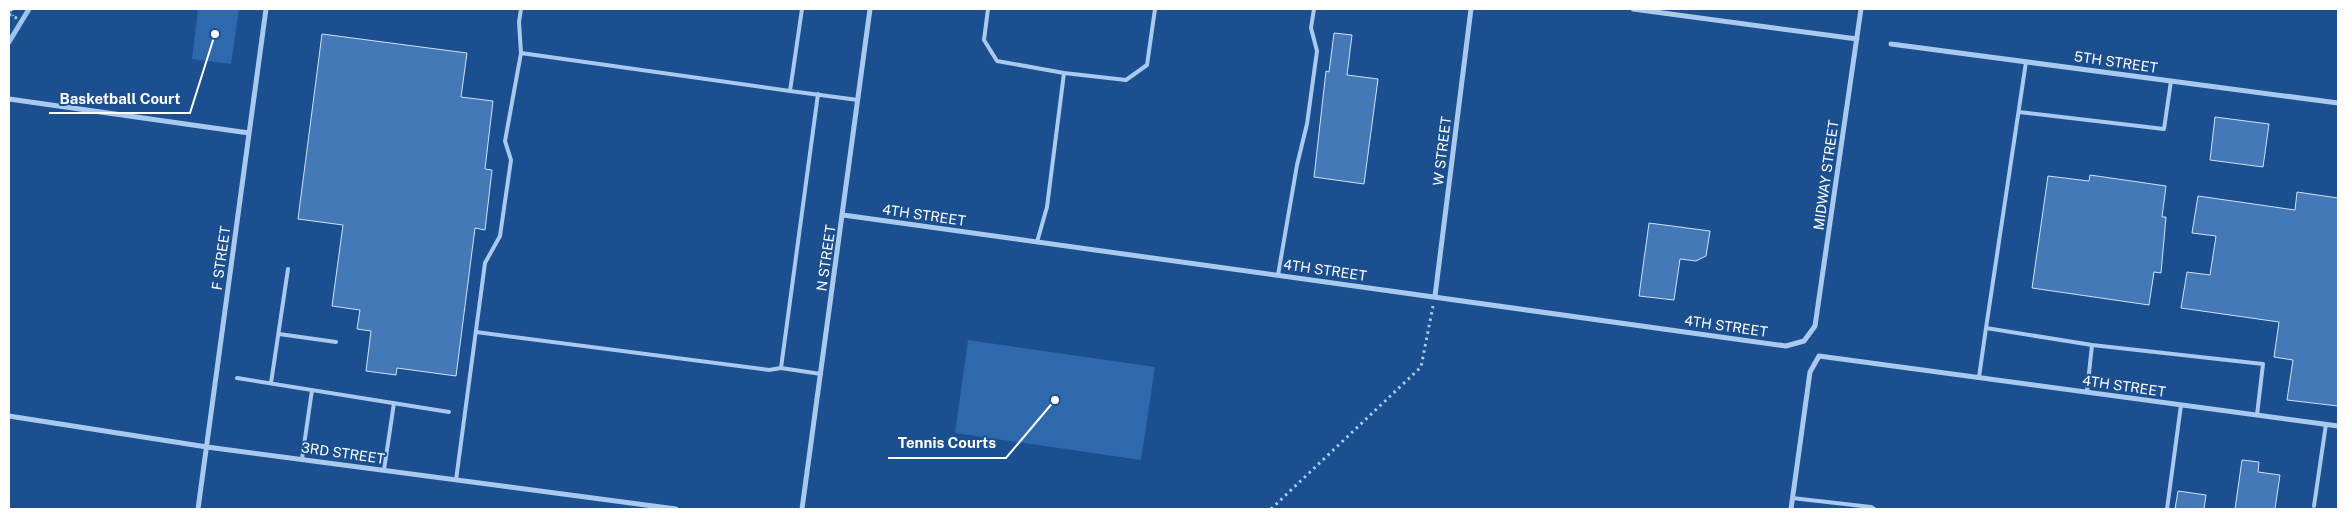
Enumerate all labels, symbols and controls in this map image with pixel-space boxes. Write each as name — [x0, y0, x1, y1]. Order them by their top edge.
street label: 5TH STREET — [2073, 48, 2159, 76]
callout: Basketball Court — [49, 83, 190, 113]
text: Basketball Court — [60, 90, 180, 107]
street label: W STREET — [1430, 115, 1454, 187]
street label: MIDWAY STREET — [1810, 119, 1842, 231]
street label: 4TH STREET — [881, 201, 967, 229]
street label: N STREET — [813, 224, 839, 292]
street label: F STREET — [209, 225, 233, 291]
street label: 4TH STREET — [1282, 256, 1368, 284]
street label: 4TH STREET — [1683, 312, 1769, 340]
street label: 4TH STREET — [2081, 372, 2167, 400]
callout: Tennis Courts — [888, 428, 1006, 458]
text: Tennis Courts — [898, 434, 996, 451]
street label: 3RD STREET — [300, 439, 386, 467]

